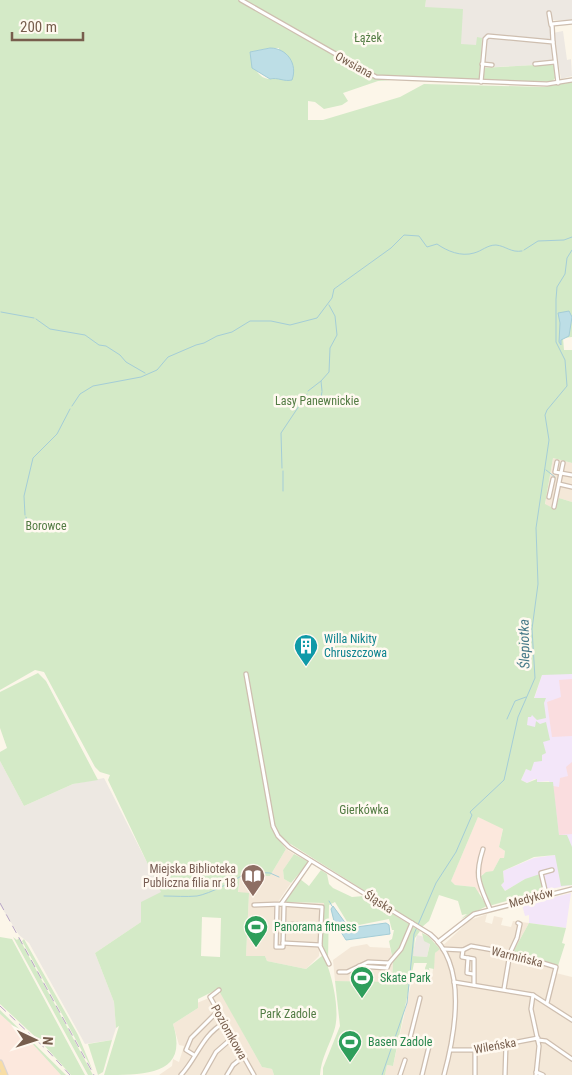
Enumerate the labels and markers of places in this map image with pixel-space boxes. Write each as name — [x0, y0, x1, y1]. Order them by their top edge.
place label: Willa Nikity Chruszczowa — [324, 632, 387, 660]
building icon: Willa Nikity Chruszczowa — [293, 633, 319, 667]
place label: Miejska Biblioteka Publiczna filia nr 18 — [143, 862, 236, 890]
library icon: Miejska Biblioteka Publiczna filia nr 18 — [240, 863, 266, 897]
sports icon: Panorama fitness — [243, 914, 269, 948]
place label: Panorama fitness — [274, 920, 357, 934]
sports icon: Skate Park — [349, 965, 375, 999]
place label: Skate Park — [380, 971, 431, 985]
sports icon: Basen Zadole — [337, 1029, 363, 1063]
place label: Basen Zadole — [368, 1035, 433, 1049]

